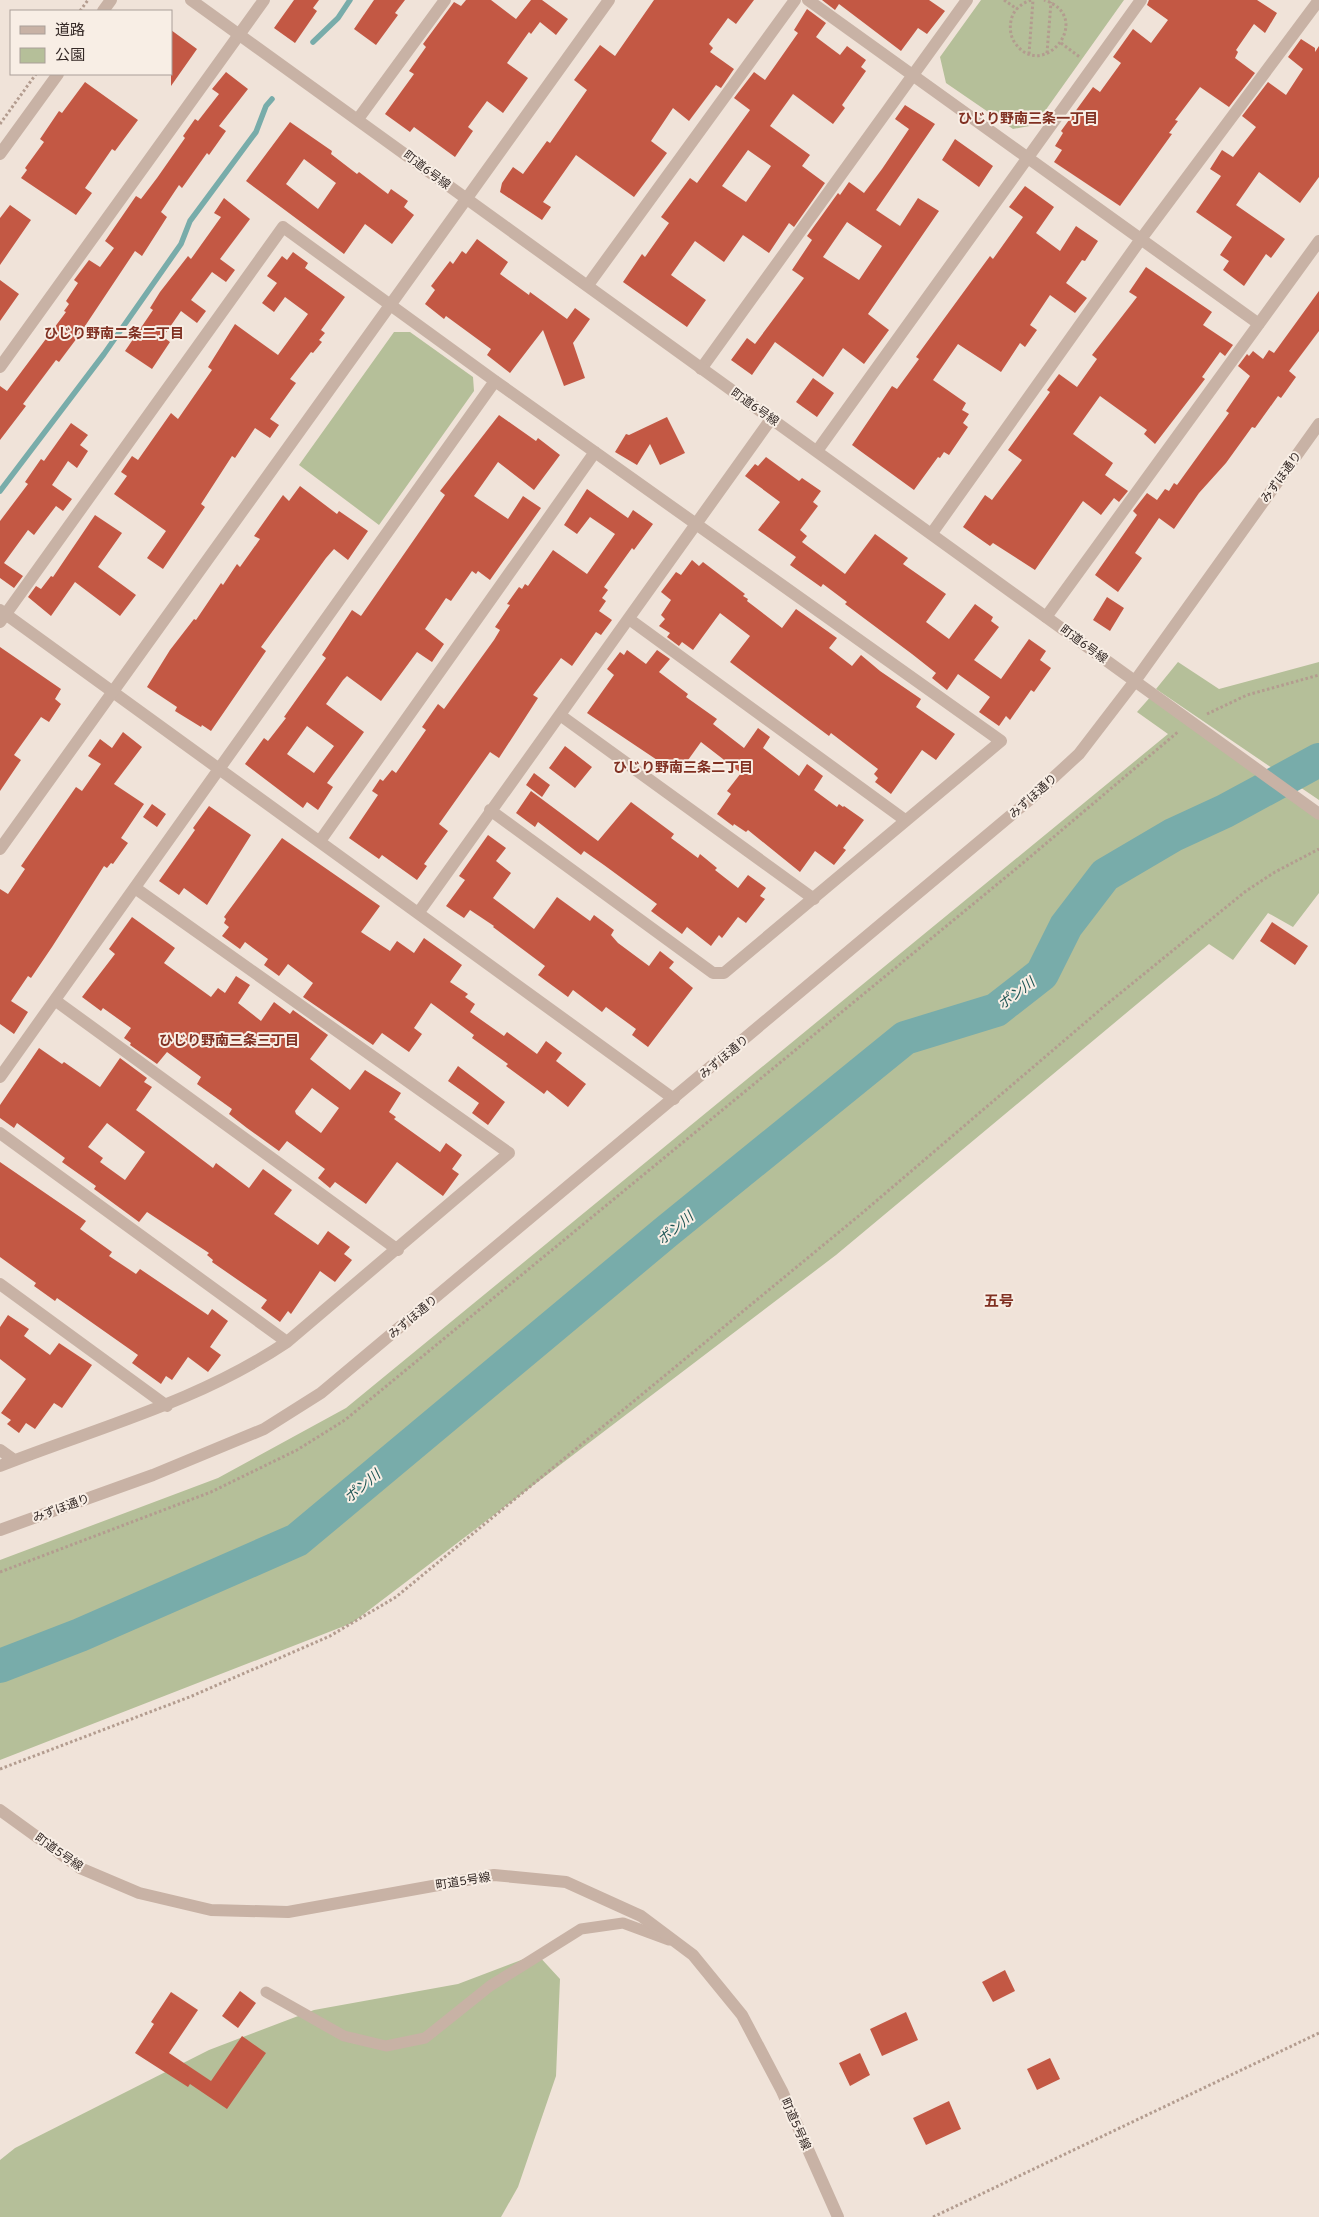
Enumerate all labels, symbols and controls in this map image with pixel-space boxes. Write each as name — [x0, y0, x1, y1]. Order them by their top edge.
legend — [10, 10, 172, 75]
text: 道路 — [55, 22, 85, 41]
text: 公園 — [55, 47, 85, 66]
district label: ひじり野南三条一丁目 — [958, 110, 1098, 128]
street label: 町道6号線 — [400, 148, 453, 194]
district label: ひじり野南二条二丁目 — [44, 325, 184, 343]
street label: 町道6号線 — [727, 385, 782, 430]
street label: みずほ通り — [1258, 449, 1306, 507]
street label: 町道6号線 — [1056, 622, 1110, 667]
district label: ひじり野南三条二丁目 — [613, 759, 753, 777]
street label: みずほ通り — [1006, 771, 1061, 823]
water label: ポン川 — [995, 974, 1040, 1014]
district label: ひじり野南三条三丁目 — [159, 1032, 299, 1050]
street label: みずほ通り — [697, 1032, 753, 1083]
water label: ポン川 — [654, 1208, 699, 1249]
street label: みずほ通り — [386, 1292, 442, 1343]
district label: 五号 — [984, 1293, 1014, 1312]
water label: ポン川 — [341, 1466, 386, 1507]
street label: みずほ通り — [30, 1491, 92, 1527]
street label: 町道5号線 — [31, 1830, 86, 1875]
street label: 町道5号線 — [435, 1870, 492, 1894]
street label: 町道5号線 — [777, 2096, 814, 2153]

